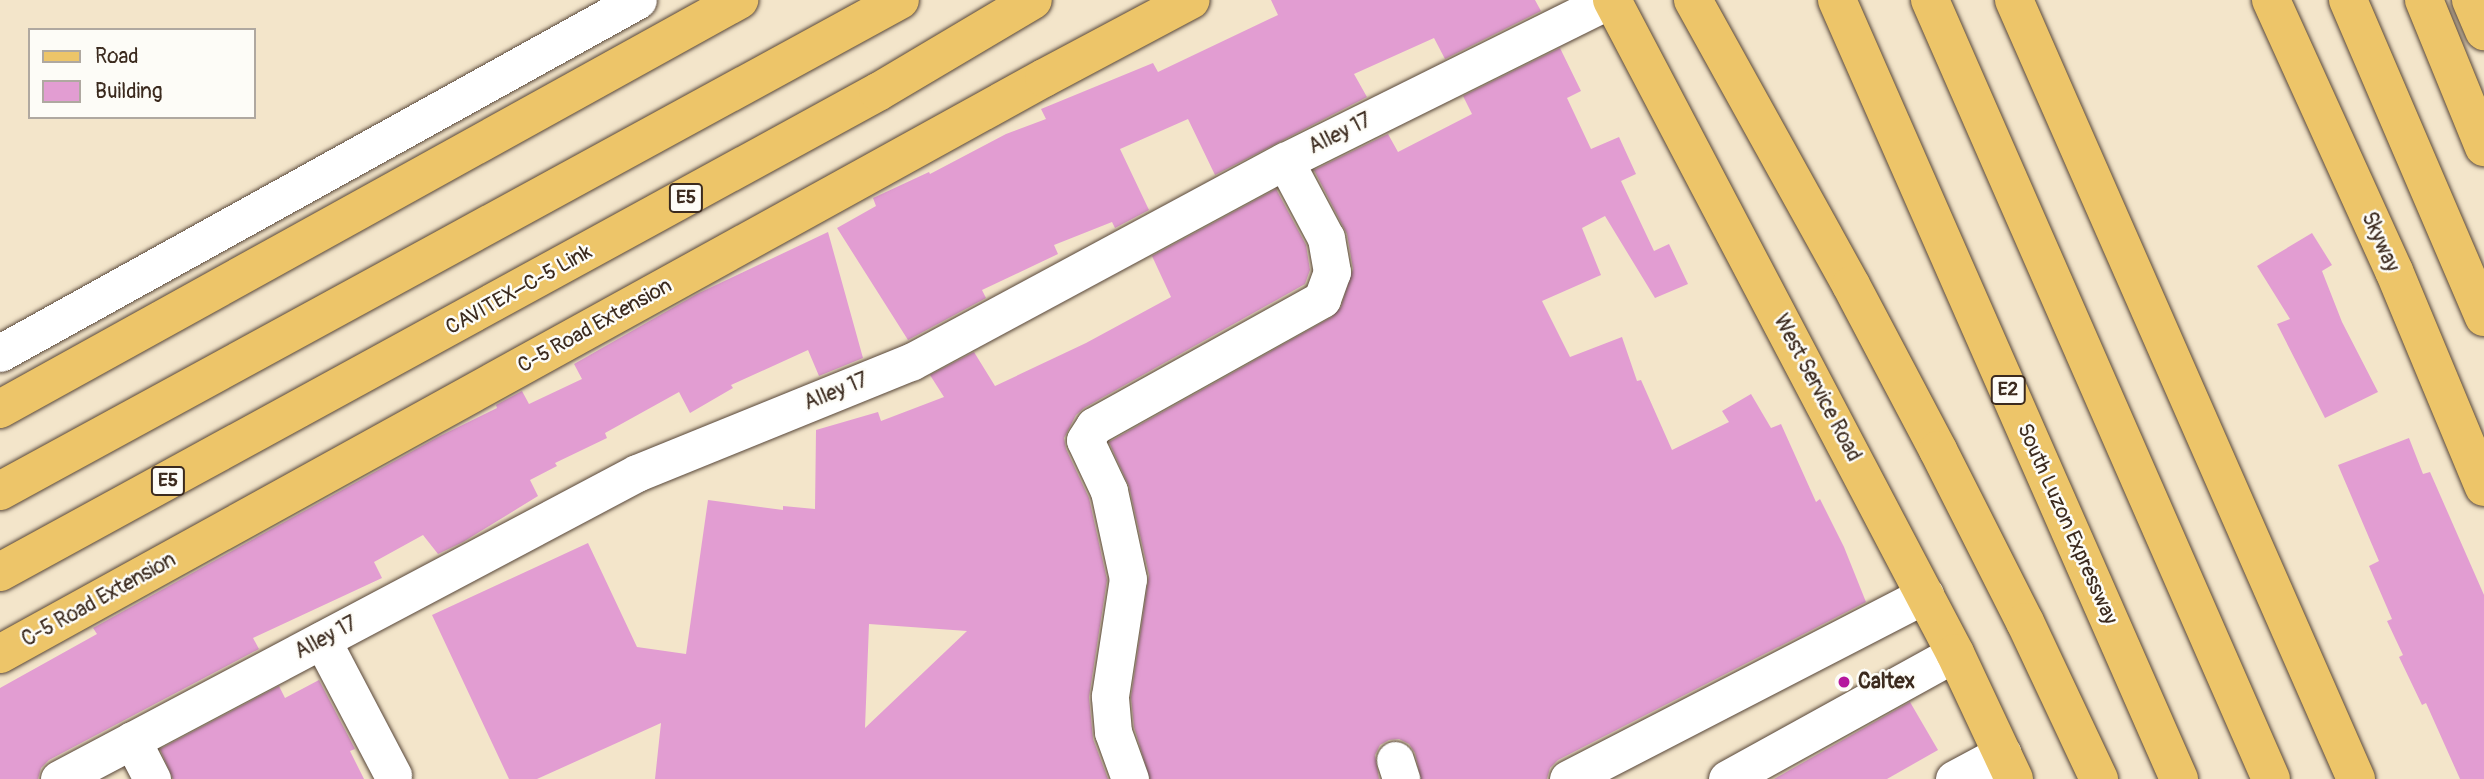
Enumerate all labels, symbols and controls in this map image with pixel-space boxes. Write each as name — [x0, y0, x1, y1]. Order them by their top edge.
legend — [28, 28, 256, 119]
text: Road — [95, 43, 139, 70]
text: Building — [95, 78, 162, 105]
street label: Alley 17 — [1304, 108, 1376, 160]
road number: E5 — [668, 182, 704, 214]
street label: Skyway — [2356, 208, 2404, 276]
street label: CAVITEX–C-5 Link — [442, 239, 596, 341]
street label: C-5 Road Extension — [514, 273, 676, 379]
street label: West Service Road — [1768, 310, 1866, 466]
street label: Alley 17 — [800, 368, 872, 416]
road number: E2 — [1990, 374, 2025, 406]
street label: South Luzon Expressway — [2011, 420, 2123, 628]
road number: E5 — [150, 466, 186, 496]
street label: C-5 Road Extension — [18, 547, 180, 653]
street label: Alley 17 — [291, 611, 361, 665]
place label: Caltex — [1858, 669, 1915, 695]
marker: Caltex — [1836, 674, 1852, 690]

